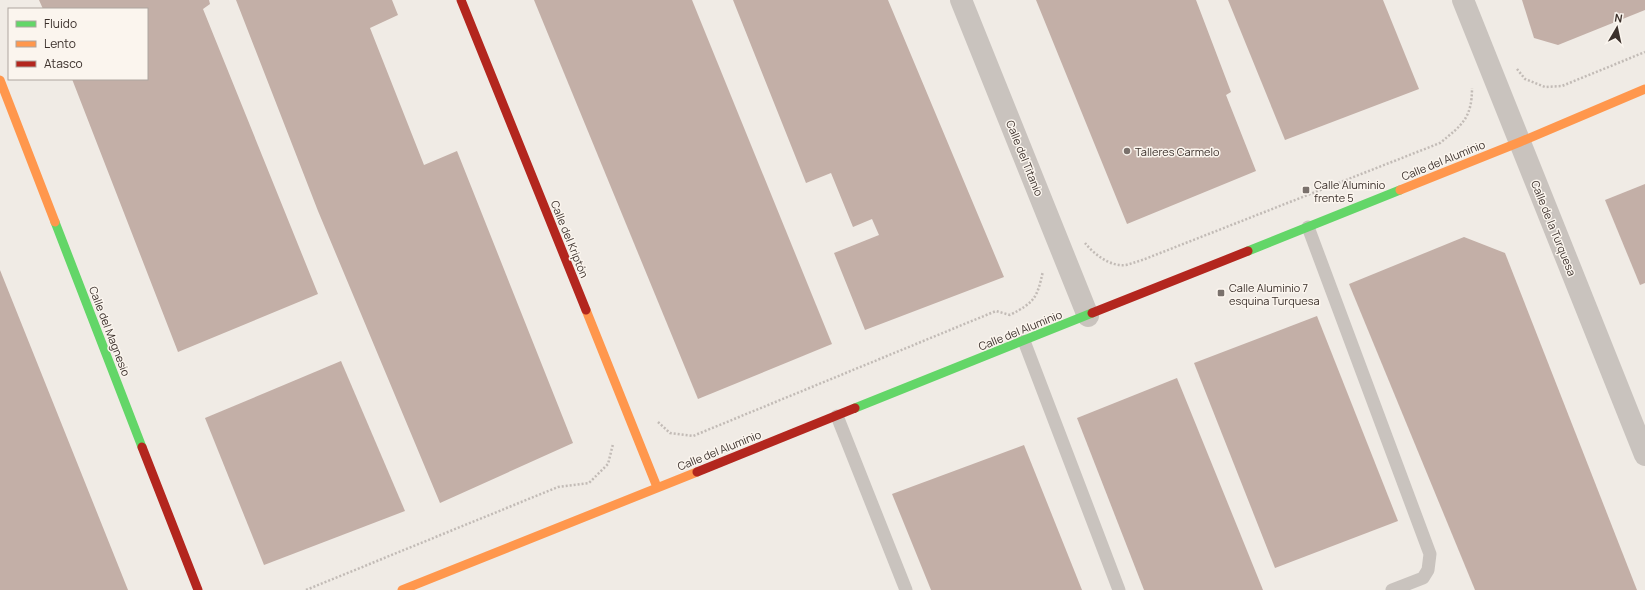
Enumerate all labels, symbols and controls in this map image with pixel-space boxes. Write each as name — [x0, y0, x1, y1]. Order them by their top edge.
legend — [8, 8, 148, 80]
north arrow — [1597, 8, 1637, 48]
text: N — [1614, 10, 1624, 26]
text: Fluido — [44, 15, 77, 32]
text: Lento — [44, 35, 76, 52]
text: Atasco — [44, 55, 83, 72]
street label: Calle del Titanio — [1003, 118, 1047, 199]
street label: Calle del Aluminio — [1399, 136, 1488, 184]
place label: Talleres Carmelo — [1135, 144, 1220, 159]
marker: Talleres Carmelo — [1122, 146, 1132, 156]
place label: Calle Aluminio frente 5 — [1314, 177, 1386, 205]
street label: Calle de la Turquesa — [1528, 178, 1580, 278]
marker: Calle Aluminio frente 5 — [1301, 185, 1311, 195]
street label: Calle del Kriptón — [548, 198, 592, 280]
place label: Calle Aluminio 7 esquina Turquesa — [1229, 280, 1320, 308]
street label: Calle del Magnesio — [86, 284, 134, 379]
marker: Calle Aluminio 7 esquina Turquesa — [1216, 288, 1226, 298]
street label: Calle del Aluminio — [976, 306, 1065, 354]
street label: Calle del Aluminio — [675, 426, 764, 474]

